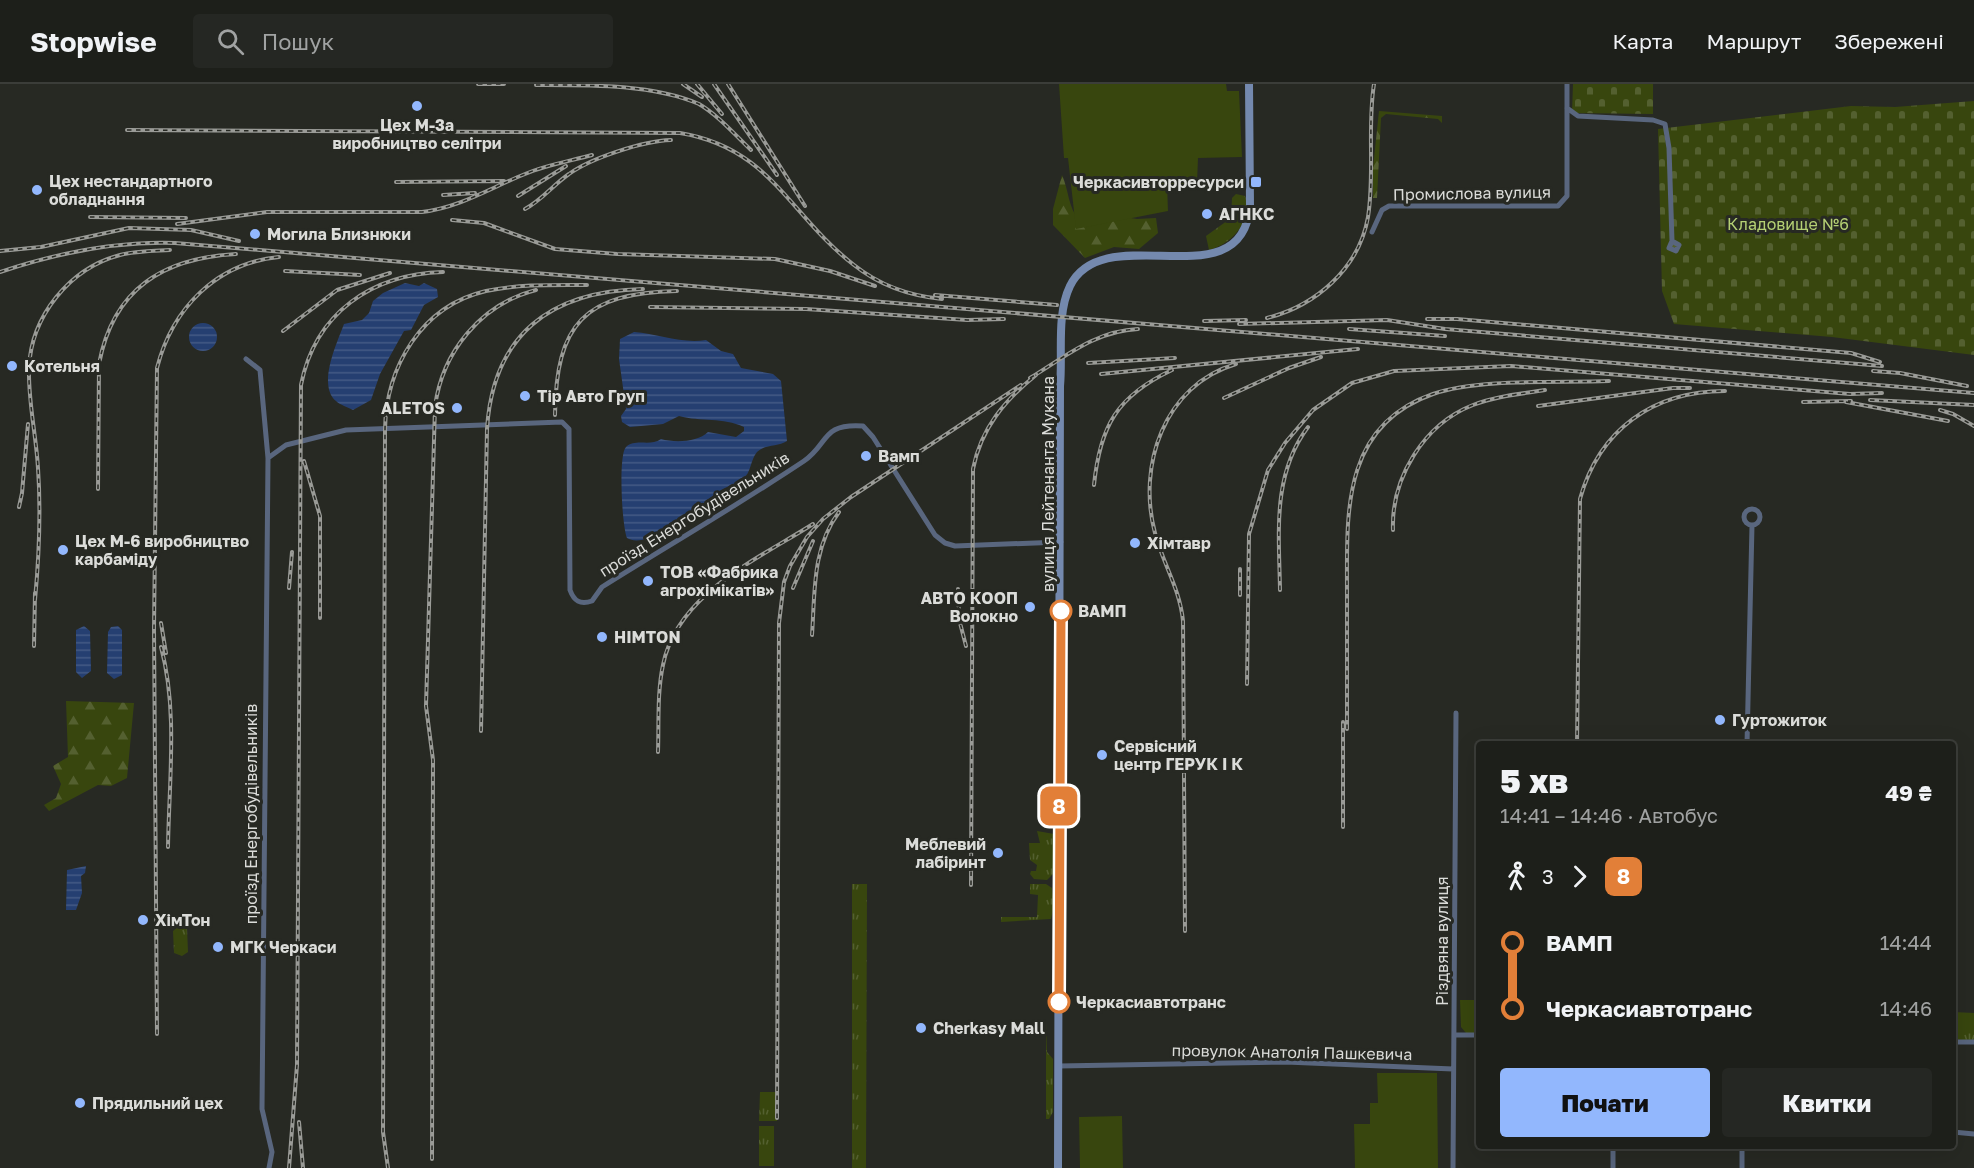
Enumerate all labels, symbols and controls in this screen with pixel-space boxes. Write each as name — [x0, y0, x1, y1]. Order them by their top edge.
search box — [193, 14, 613, 68]
text: Stopwise — [30, 25, 157, 58]
icon: search — [214, 25, 247, 58]
text: Пошук — [262, 28, 334, 55]
text: Карта — [1613, 28, 1673, 54]
text: Маршрут — [1706, 28, 1801, 54]
text: Збережені — [1834, 28, 1944, 54]
marker: Цех М-3а виробництво селітри — [410, 99, 424, 113]
place label: Цех М-3а виробництво селітри — [332, 115, 502, 153]
place label: Цех нестандартного обладнання — [49, 171, 213, 209]
place label: Черкасивторресурси — [1073, 172, 1244, 192]
marker: Черкасивторресурси — [1249, 175, 1263, 189]
street label: Промислова вулиця — [1393, 182, 1551, 204]
marker: Цех нестандартного обладнання — [30, 183, 44, 197]
place label: АГНКС — [1219, 204, 1274, 224]
marker: АГНКС — [1200, 207, 1214, 221]
park label: Кладовище №6 — [1727, 214, 1849, 234]
place label: Могила Близнюки — [267, 224, 411, 244]
marker: Могила Близнюки — [248, 227, 262, 241]
place label: Котельня — [24, 356, 100, 376]
marker: Котельня — [5, 359, 19, 373]
street label: вулиця Лейтенанта Мукана — [1038, 376, 1058, 592]
place label: Тір Авто Груп — [537, 386, 645, 406]
marker: Тір Авто Груп — [518, 389, 532, 403]
place label: ALETOS — [381, 398, 445, 418]
marker: ALETOS — [450, 401, 464, 415]
place label: Вамп — [878, 446, 920, 466]
street label: проїзд Енергобудівельників — [595, 447, 793, 581]
marker: Вамп — [859, 449, 873, 463]
place label: Цех М-6 виробництво карбаміду — [75, 531, 250, 569]
place label: Хімтавр — [1147, 533, 1211, 553]
marker: Хімтавр — [1128, 536, 1142, 550]
marker: Цех М-6 виробництво карбаміду — [56, 543, 70, 557]
place label: ТОВ «Фабрика агрохімікатів» — [660, 562, 778, 600]
marker: ТОВ «Фабрика агрохімікатів» — [641, 574, 655, 588]
place label: АВТО КООП Волокно — [921, 588, 1018, 626]
marker: АВТО КООП Волокно — [1023, 600, 1037, 614]
marker: ВАМП — [1050, 600, 1072, 622]
place label: ВАМП — [1078, 601, 1127, 621]
place label: HIMTON — [614, 627, 681, 647]
marker: HIMTON — [595, 630, 609, 644]
street label: проїзд Енергобудівельників — [241, 704, 261, 924]
place label: Гуртожиток — [1732, 710, 1828, 730]
marker: Гуртожиток — [1713, 713, 1727, 727]
place label: Сервісний центр ГЕРУК І К — [1114, 736, 1243, 774]
marker: Сервісний центр ГЕРУК І К — [1095, 748, 1109, 762]
text: 5 хв — [1500, 761, 1568, 800]
text: 49 ₴ — [1885, 779, 1932, 806]
line badge: 8 — [1040, 786, 1078, 826]
text: 8 — [1052, 793, 1066, 819]
text: 14:41 – 14:46 · Автобус — [1500, 803, 1718, 827]
place label: Меблевий лабіринт — [905, 834, 986, 872]
marker: Меблевий лабіринт — [991, 846, 1005, 860]
icon: walk — [1500, 860, 1533, 893]
icon: forward — [1563, 860, 1596, 893]
text: 8 — [1617, 863, 1630, 889]
text: 3 — [1542, 864, 1554, 888]
street label: Різдвяна вулиця — [1432, 876, 1452, 1006]
place label: ХімТон — [155, 910, 210, 930]
marker: ХімТон — [136, 913, 150, 927]
text: ВАМП — [1546, 929, 1613, 956]
text: 14:44 — [1880, 930, 1932, 954]
place label: МГК Черкаси — [230, 937, 337, 957]
marker: МГК Черкаси — [211, 940, 225, 954]
marker: Черкасиавтотранс — [1048, 991, 1070, 1013]
place label: Черкасиавтотранс — [1076, 992, 1226, 1012]
text: Черкасиавтотранс — [1546, 995, 1752, 1022]
text: 14:46 — [1880, 996, 1932, 1020]
place label: Cherkasy Mall — [933, 1018, 1045, 1038]
marker: Cherkasy Mall — [914, 1021, 928, 1035]
street label: провулок Анатолія Пашкевича — [1171, 1040, 1413, 1064]
button: Почати — [1500, 1068, 1710, 1137]
button: Квитки — [1722, 1068, 1932, 1137]
place label: Прядильний цех — [92, 1093, 224, 1113]
marker: Прядильний цех — [73, 1096, 87, 1110]

